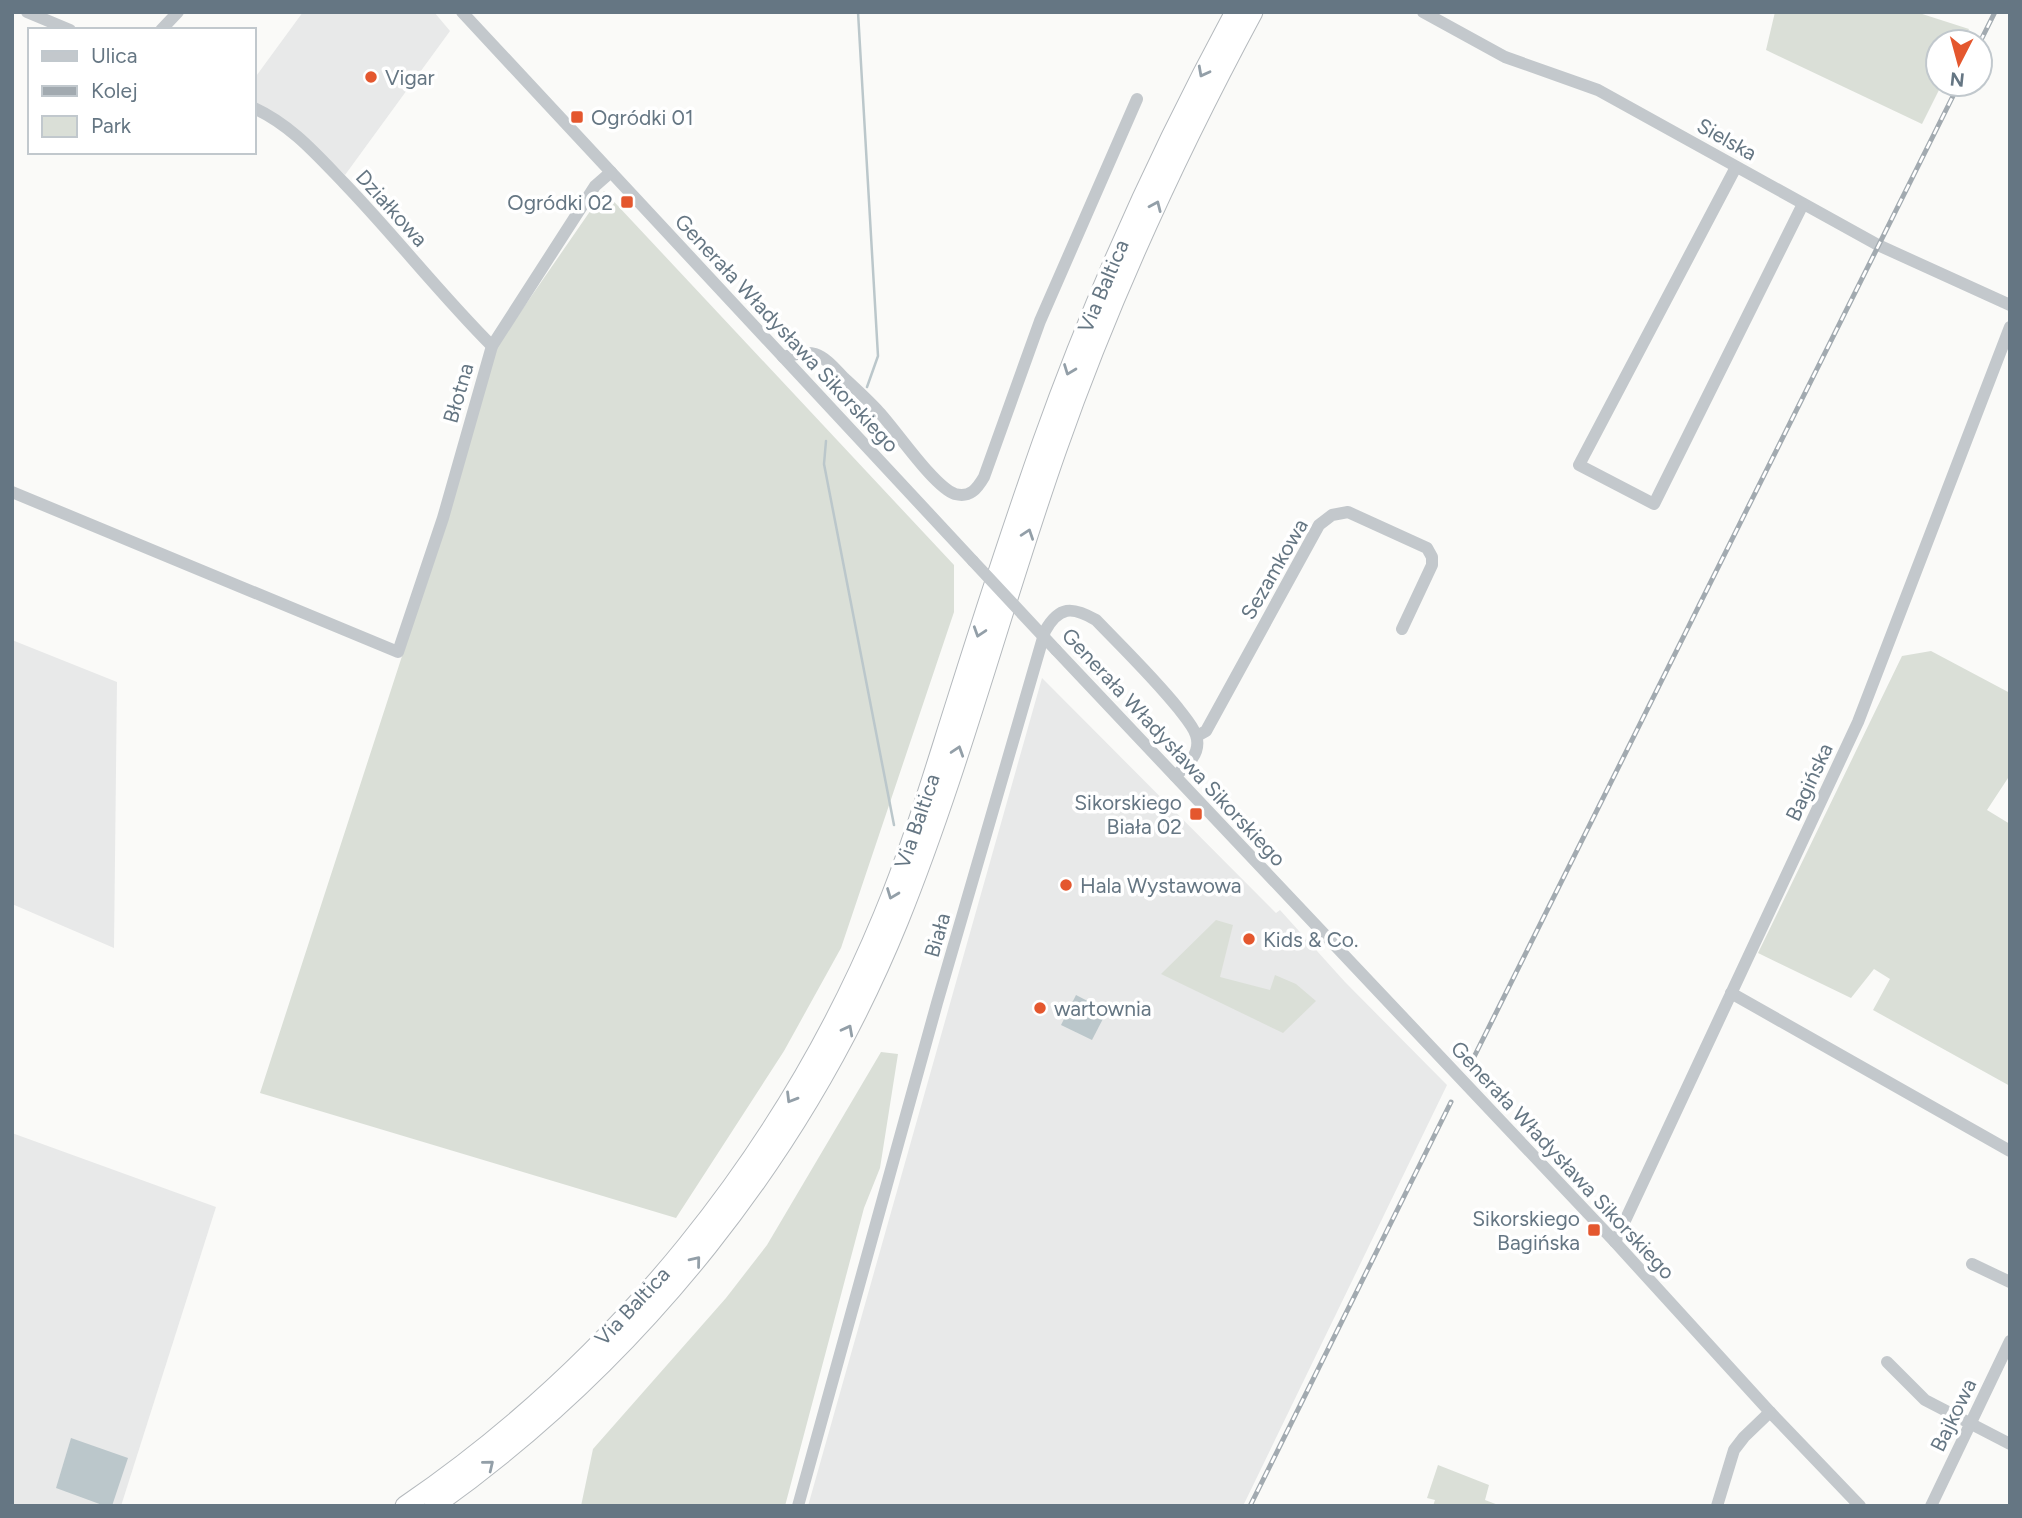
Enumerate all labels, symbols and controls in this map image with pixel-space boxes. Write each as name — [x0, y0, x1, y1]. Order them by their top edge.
legend — [28, 28, 256, 154]
north arrow — [1924, 28, 1994, 98]
text: Ulica — [91, 43, 137, 68]
place label: Vigar — [385, 65, 435, 90]
one-way arrow — [1197, 65, 1211, 78]
text: N — [1949, 67, 1966, 92]
marker: Vigar — [363, 69, 379, 85]
text: Kolej — [91, 78, 138, 103]
place label: Ogródki 01 — [591, 105, 694, 130]
marker: Ogródki 01 — [569, 109, 585, 125]
street label: Sielska — [1693, 112, 1761, 166]
text: Park — [91, 113, 132, 138]
street label: Działkowa — [351, 164, 433, 252]
place label: Ogródki 02 — [507, 190, 613, 215]
marker: Ogródki 02 — [619, 194, 635, 210]
one-way arrow — [1147, 201, 1161, 213]
street label: Generała Władysława Sikorskiego — [670, 209, 904, 457]
street label: Via Baltica — [1072, 236, 1134, 336]
street label: Błotna — [438, 360, 478, 426]
one-way arrow — [1063, 363, 1077, 375]
street label: Sezamkowa — [1235, 514, 1313, 624]
one-way arrow — [1020, 529, 1034, 541]
street label: Generała Władysława Sikorskiego — [1057, 623, 1291, 871]
one-way arrow — [973, 625, 987, 637]
street label: Bagińska — [1780, 739, 1838, 825]
one-way arrow — [950, 745, 965, 757]
street label: Via Baltica — [889, 770, 945, 872]
place label: Sikorskiego Biała 02 — [1074, 790, 1182, 839]
marker: Sikorskiego Biała 02 — [1188, 806, 1204, 822]
place label: Hala Wystawowa — [1080, 873, 1241, 898]
marker: Hala Wystawowa — [1058, 877, 1074, 893]
one-way arrow — [886, 887, 900, 899]
street label: Biała — [919, 910, 955, 960]
place label: Kids & Co. — [1263, 927, 1358, 952]
marker: Kids & Co. — [1241, 931, 1257, 947]
place label: wartownia — [1054, 996, 1152, 1021]
marker: wartownia — [1032, 1000, 1048, 1016]
one-way arrow — [839, 1025, 853, 1037]
street label: Generała Władysława Sikorskiego — [1446, 1036, 1680, 1284]
one-way arrow — [786, 1090, 799, 1103]
place label: Sikorskiego Bagińska — [1472, 1206, 1580, 1255]
marker: Sikorskiego Bagińska — [1586, 1222, 1602, 1238]
one-way arrow — [687, 1256, 700, 1268]
street label: Via Baltica — [589, 1262, 675, 1350]
street label: Bajkowa — [1925, 1374, 1981, 1456]
one-way arrow — [481, 1460, 493, 1473]

